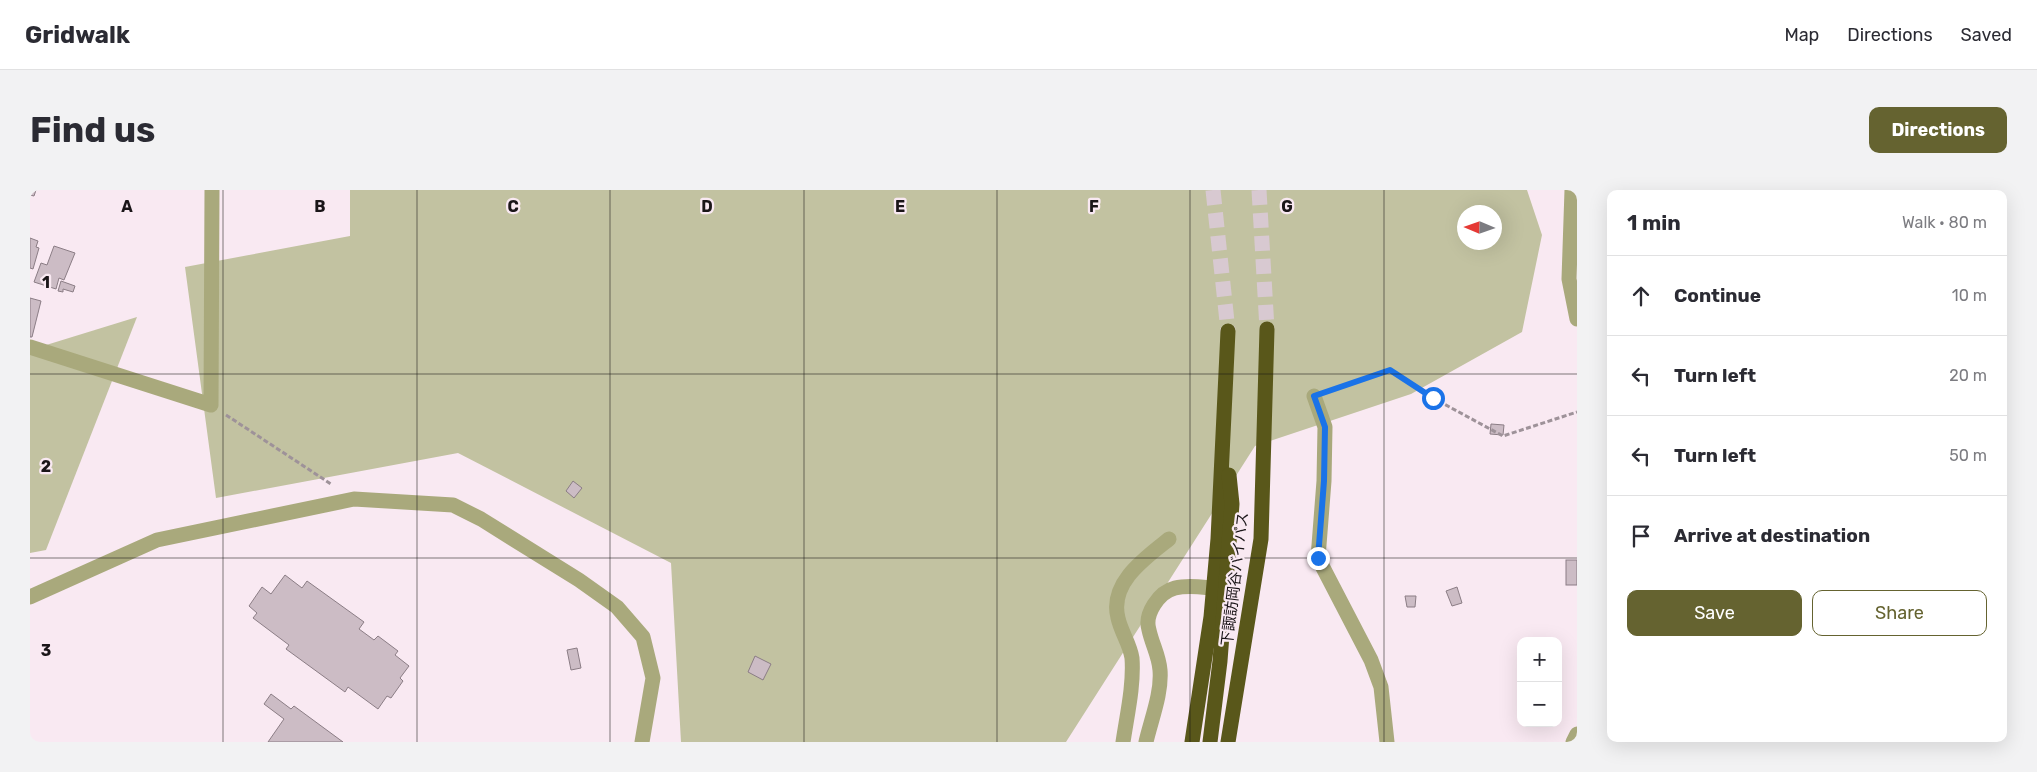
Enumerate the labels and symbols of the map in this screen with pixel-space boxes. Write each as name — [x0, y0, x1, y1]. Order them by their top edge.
text: A — [121, 197, 133, 216]
text: B — [314, 197, 326, 216]
text: C — [507, 197, 519, 216]
text: D — [701, 197, 713, 216]
text: E — [895, 197, 905, 216]
text: F — [1089, 197, 1099, 216]
text: G — [1281, 197, 1293, 216]
north arrow — [1457, 205, 1502, 250]
text: 1 — [42, 273, 50, 292]
route start — [1422, 387, 1445, 410]
text: 2 — [41, 457, 51, 476]
street label: 下諏訪岡谷バイパス — [1218, 511, 1252, 647]
route end — [1307, 547, 1330, 570]
text: 3 — [41, 641, 51, 660]

